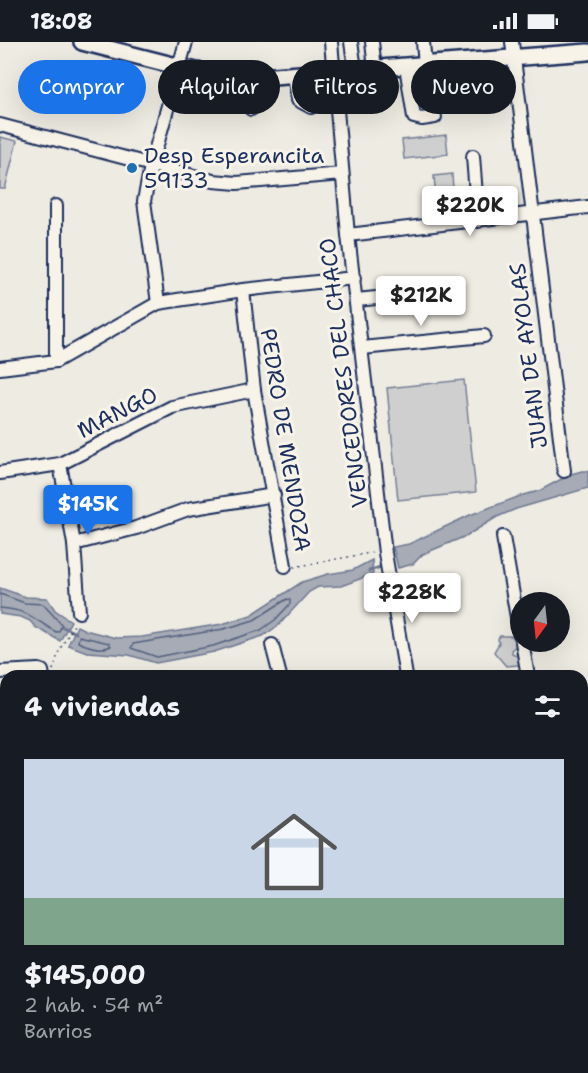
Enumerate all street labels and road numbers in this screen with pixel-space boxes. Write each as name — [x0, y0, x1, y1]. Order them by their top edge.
street label: VENCEDORES DEL CHACO — [313, 236, 374, 509]
street label: JUAN DE AYOLAS — [503, 262, 554, 450]
street label: PEDRO DE MENDOZA — [254, 326, 317, 554]
street label: MANGO — [72, 380, 162, 445]

